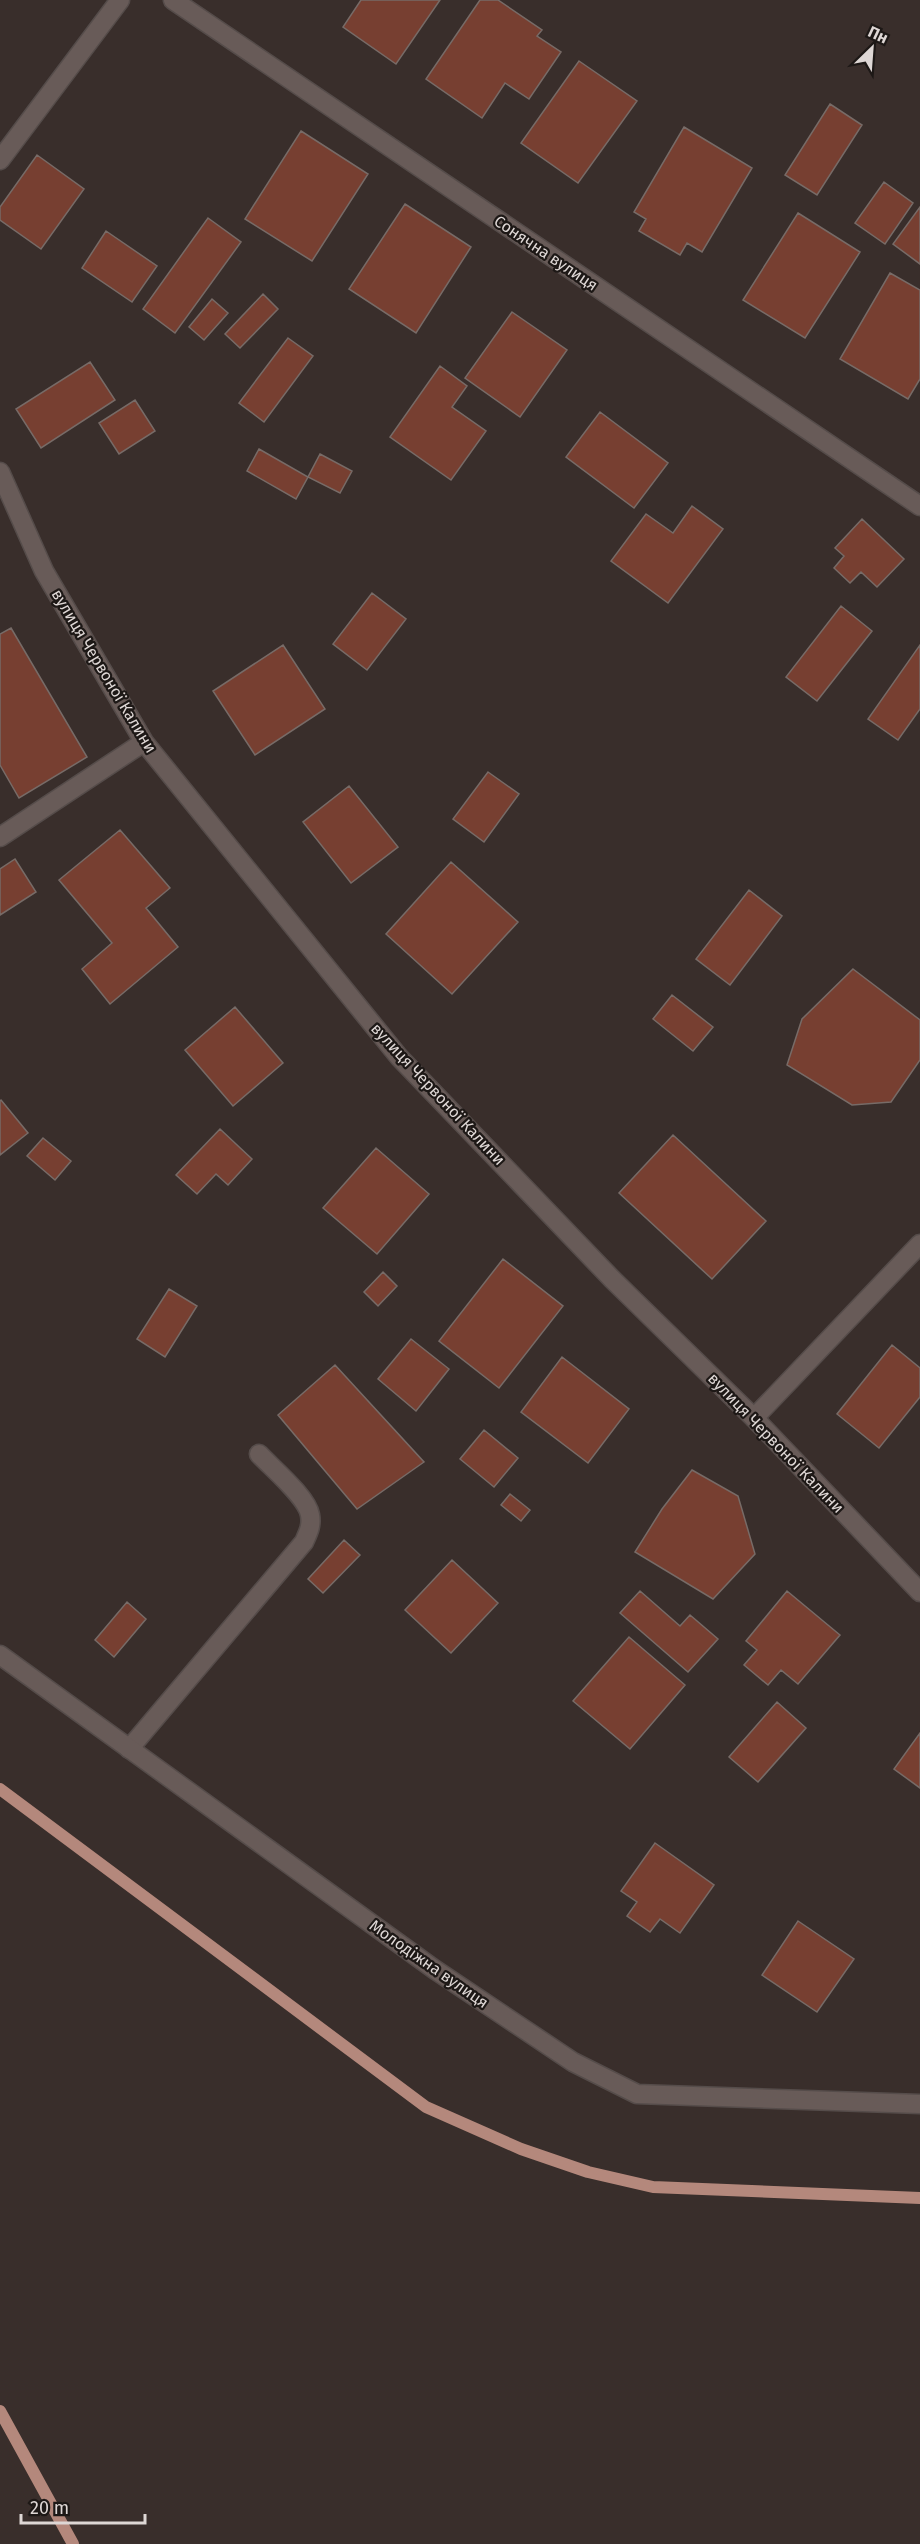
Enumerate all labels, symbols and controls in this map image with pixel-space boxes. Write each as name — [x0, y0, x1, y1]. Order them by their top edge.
north arrow — [842, 18, 902, 78]
text: Пн — [865, 22, 891, 48]
street label: Сонячна вулиця — [491, 211, 601, 295]
street label: вулиця Червоної Калини — [48, 586, 160, 756]
street label: вулиця Червоної Калини — [367, 1019, 509, 1169]
street label: вулиця Червоної Калини — [704, 1369, 848, 1517]
street label: Молодіжна вулиця — [366, 1916, 492, 2012]
scale bar — [21, 2487, 146, 2525]
text: 20 m — [30, 2497, 69, 2519]

